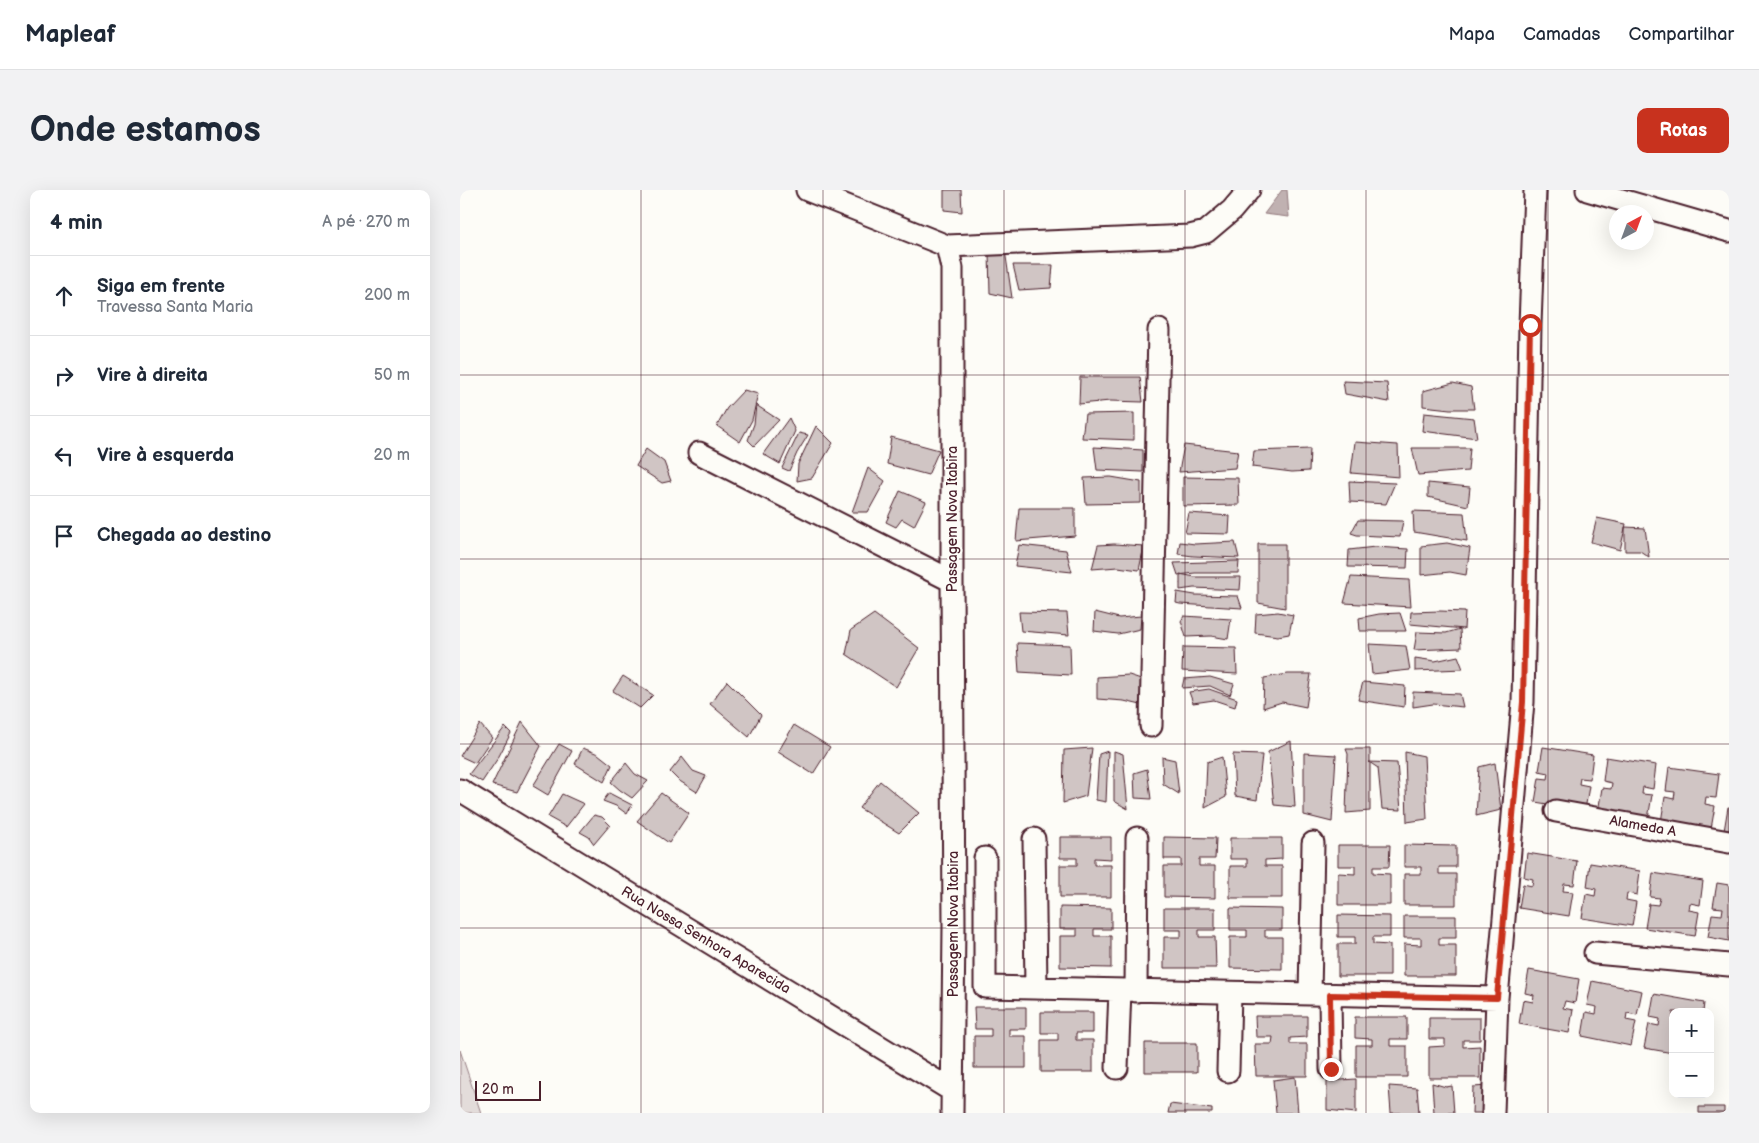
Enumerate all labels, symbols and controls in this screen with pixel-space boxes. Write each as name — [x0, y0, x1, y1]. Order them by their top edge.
text: Mapleaf — [25, 20, 116, 49]
text: Mapa — [1449, 24, 1495, 45]
text: Camadas — [1523, 24, 1600, 45]
text: Compartilhar — [1628, 24, 1734, 45]
button: Rotas — [1637, 108, 1729, 153]
text: Onde estamos — [30, 109, 261, 152]
north arrow — [1609, 205, 1654, 250]
text: 4 min — [50, 210, 103, 235]
text: A pé · 270 m — [322, 213, 410, 232]
text: Siga em frente — [97, 275, 225, 298]
icon: ahead — [50, 282, 78, 310]
text: 200 m — [364, 286, 410, 305]
text: Travessa Santa Maria — [97, 298, 253, 317]
route start — [1519, 314, 1542, 337]
icon: right — [50, 362, 78, 390]
text: Vire à direita — [97, 364, 208, 387]
text: 50 m — [374, 366, 410, 385]
icon: left — [50, 442, 78, 470]
text: Vire à esquerda — [97, 444, 234, 467]
text: 20 m — [374, 446, 410, 465]
street label: Passagem Nova Itabira — [944, 446, 961, 592]
icon: arrive — [50, 522, 78, 550]
text: Chegada ao destino — [97, 524, 271, 547]
street label: Alameda A — [1608, 812, 1678, 840]
street label: Passagem Nova Itabira — [945, 851, 962, 997]
street label: Rua Nossa Senhora Aparecida — [618, 883, 794, 997]
map controls — [1669, 1008, 1714, 1098]
button: + — [1669, 1008, 1714, 1053]
button: − — [1669, 1053, 1714, 1098]
route end — [1320, 1058, 1343, 1081]
scale bar — [475, 1078, 541, 1101]
text: 20 m — [482, 1081, 514, 1098]

